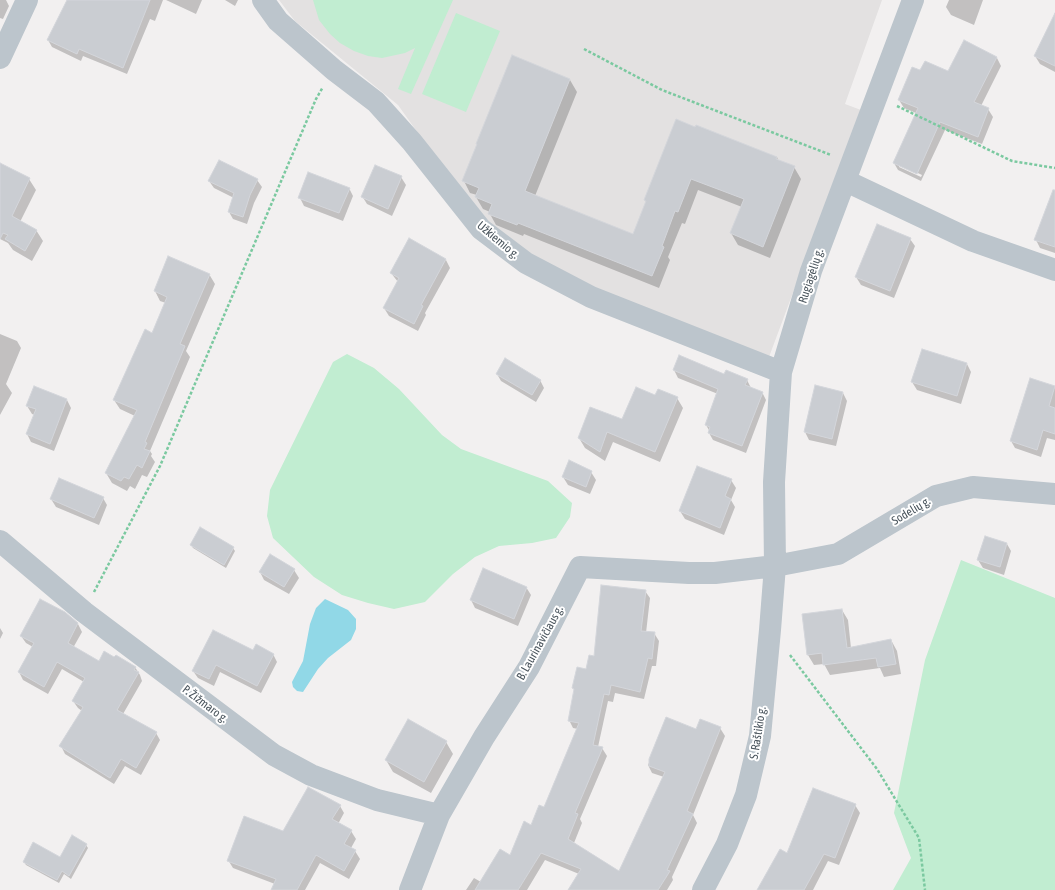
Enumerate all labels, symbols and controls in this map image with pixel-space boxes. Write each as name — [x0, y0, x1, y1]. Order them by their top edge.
street label: Užkiemio g. — [474, 218, 522, 262]
street label: Rugiagėlių g. — [795, 247, 827, 305]
street label: Sodelių g. — [889, 494, 933, 528]
street label: B. Laurinavičiaus g. — [514, 603, 566, 683]
street label: P. Žižmaro g. — [179, 682, 231, 726]
street label: S. Raštikio g. — [747, 706, 769, 760]

